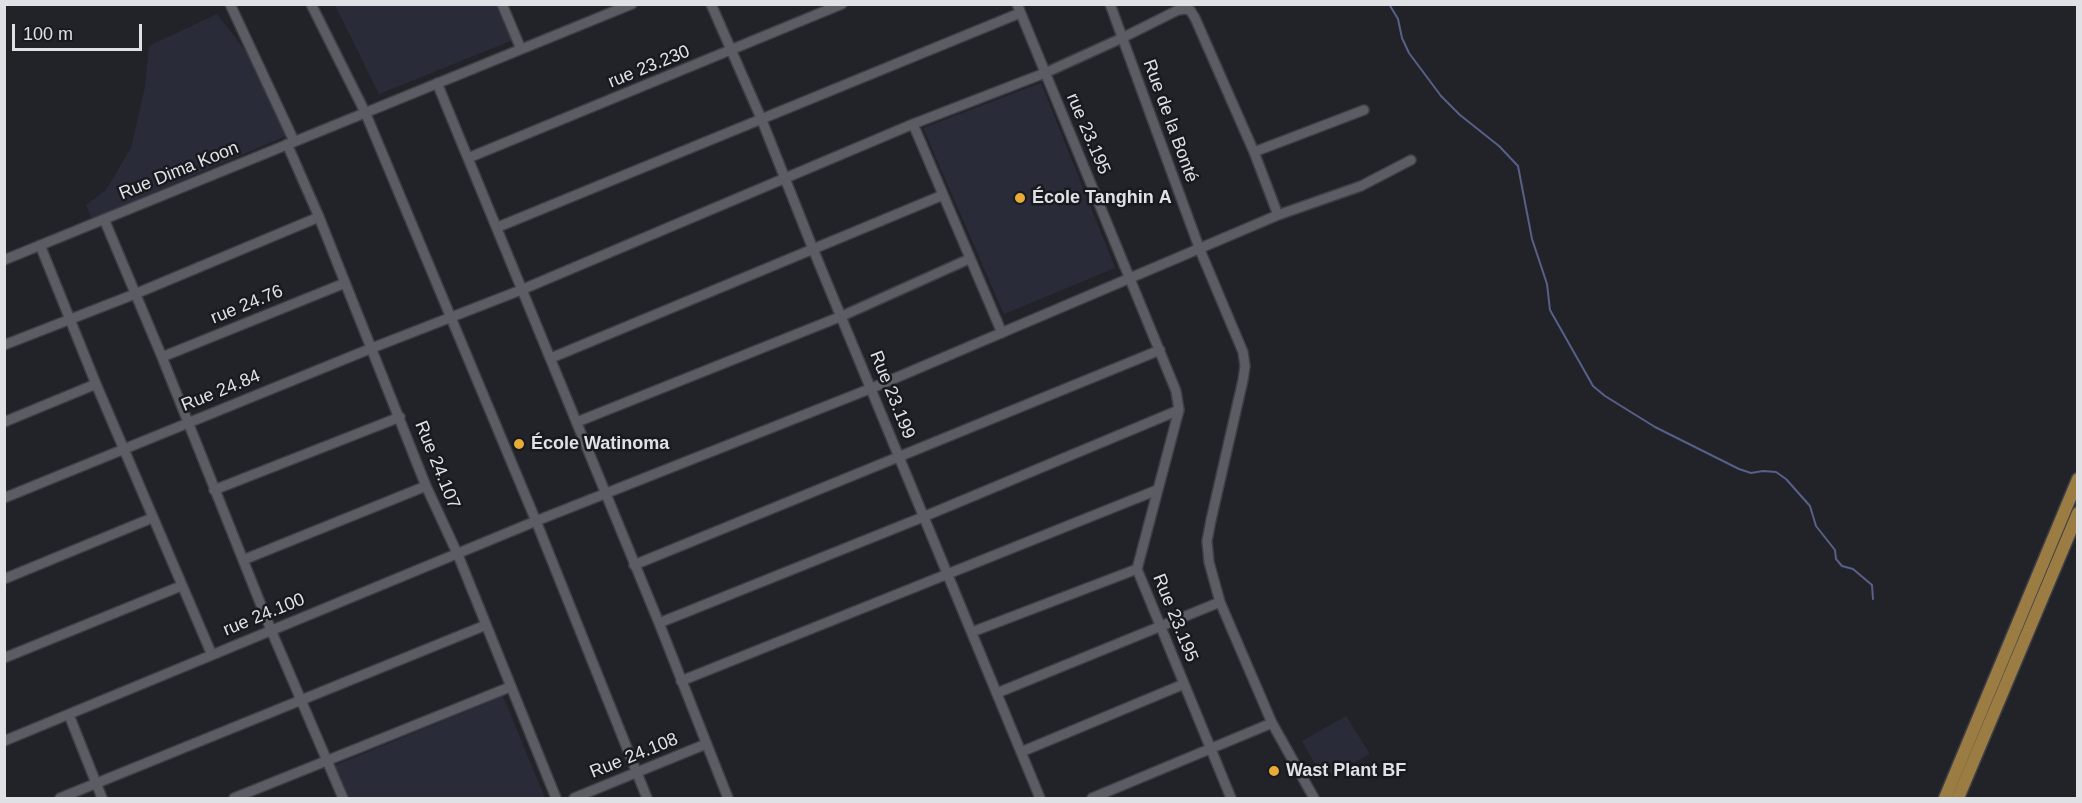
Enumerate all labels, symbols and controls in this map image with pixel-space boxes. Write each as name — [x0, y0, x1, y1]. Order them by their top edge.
scale bar — [15, 12, 146, 50]
text: 100 m — [23, 24, 73, 44]
street label: rue 23.230 — [605, 41, 693, 93]
street label: Rue de la Bonté — [1138, 57, 1202, 185]
street label: rue 23.195 — [1061, 90, 1115, 178]
street label: Rue Dima Koon — [116, 137, 242, 205]
place label: École Tanghin A — [1032, 187, 1172, 209]
marker: École Tanghin A — [1013, 191, 1027, 205]
street label: rue 24.76 — [208, 281, 286, 329]
street label: Rue 23.199 — [865, 348, 919, 442]
street label: Rue 24.84 — [178, 365, 264, 417]
street label: Rue 24.107 — [410, 418, 464, 512]
place label: École Watinoma — [531, 433, 669, 455]
marker: École Watinoma — [512, 437, 526, 451]
street label: Rue 23.195 — [1148, 571, 1202, 665]
street label: rue 24.100 — [220, 589, 308, 641]
street label: Rue 24.108 — [587, 729, 681, 783]
place label: Wast Plant BF — [1286, 760, 1406, 782]
marker: Wast Plant BF — [1267, 764, 1281, 778]

